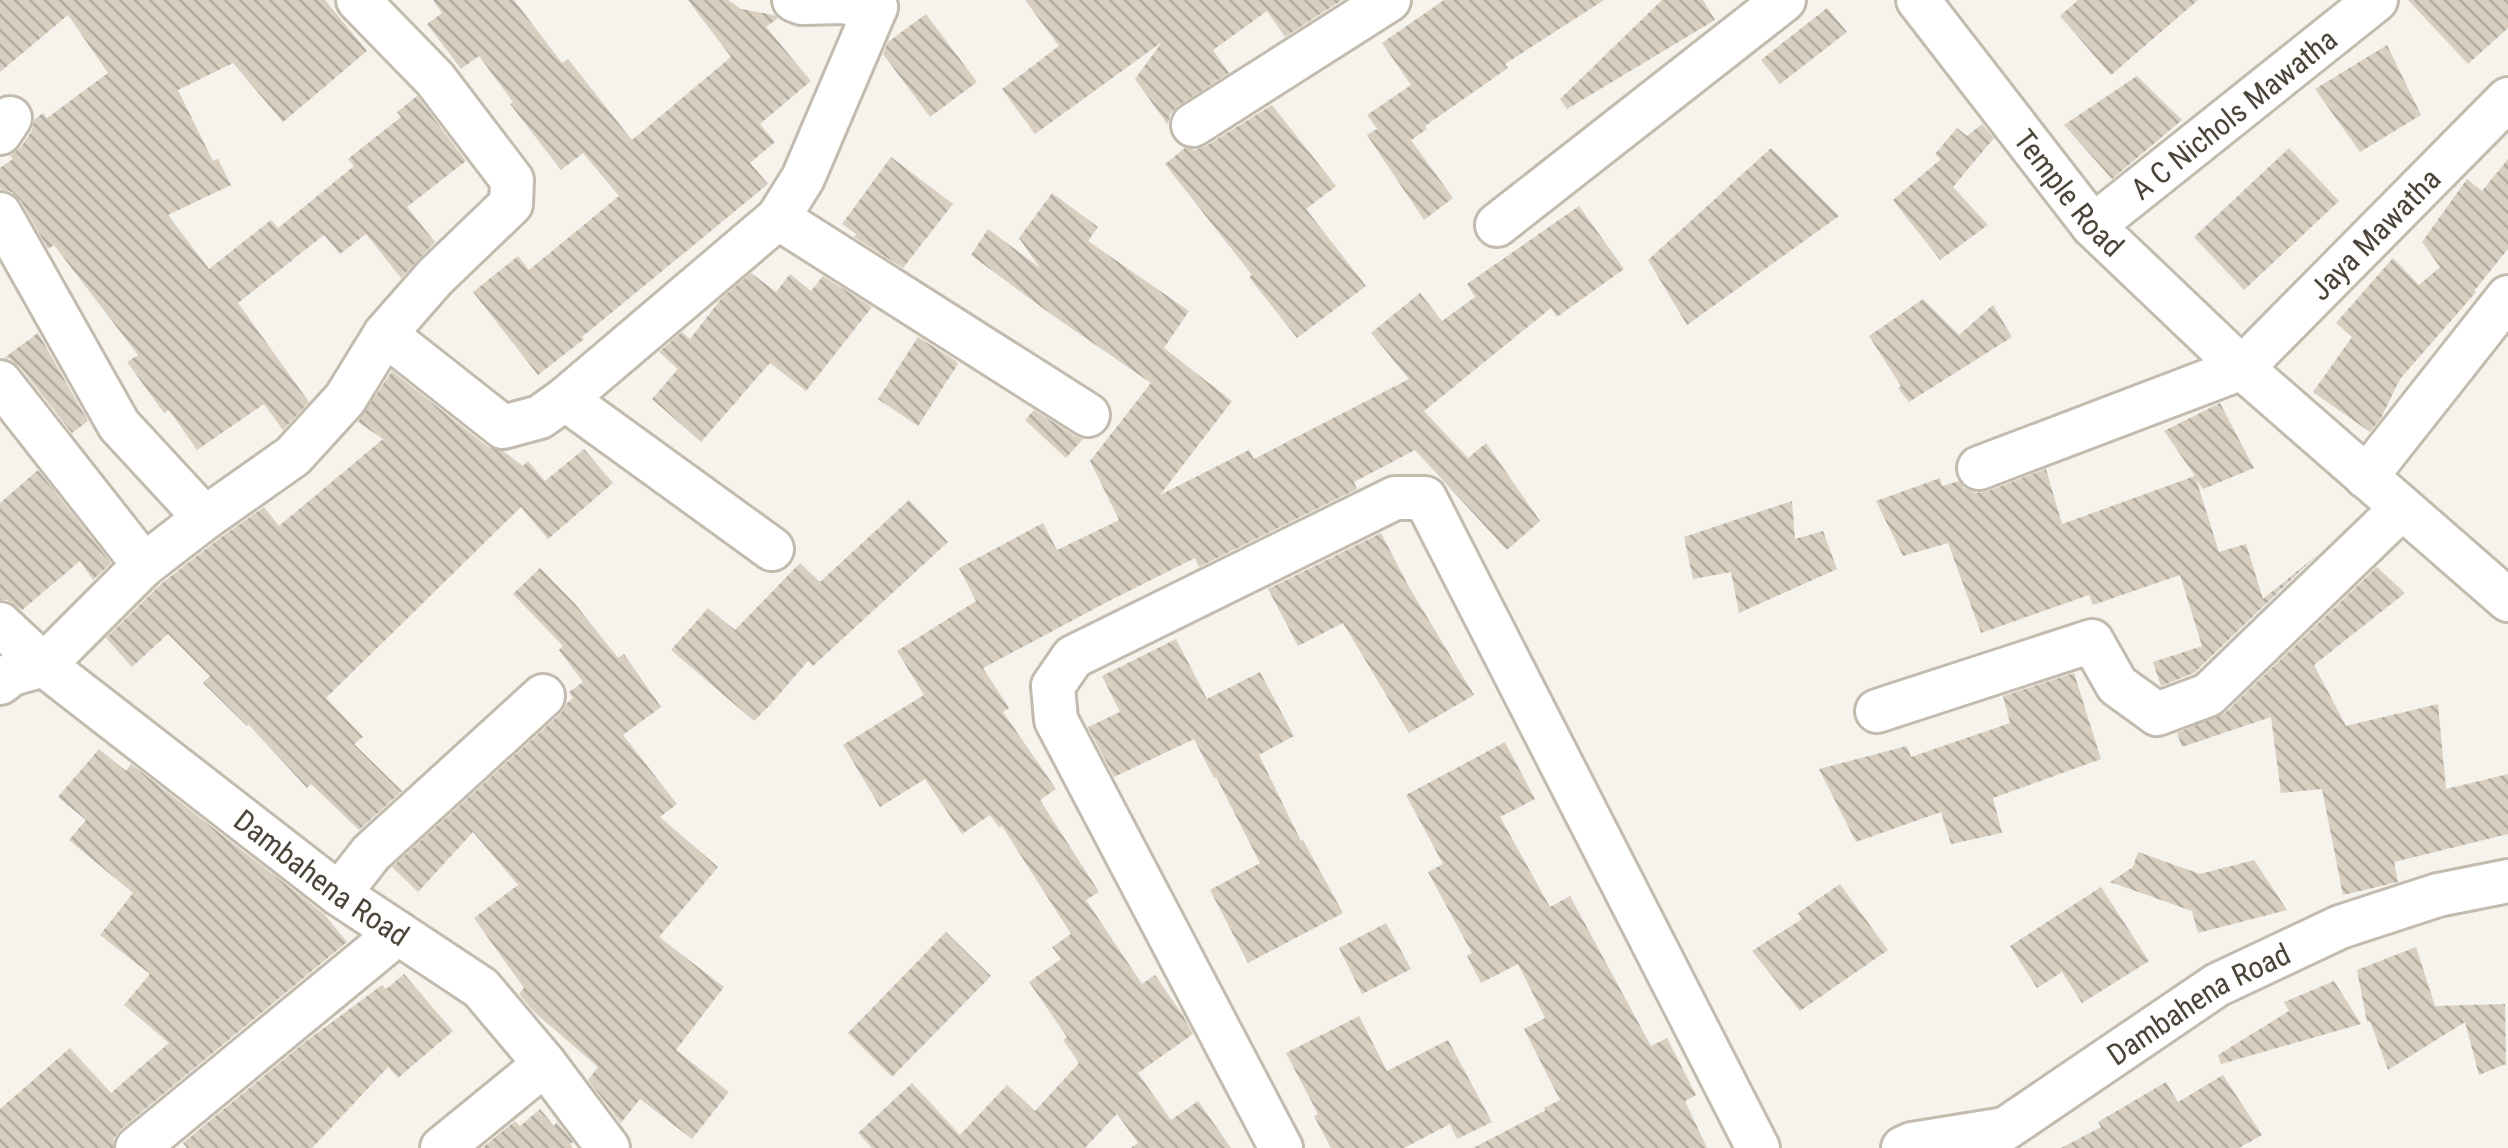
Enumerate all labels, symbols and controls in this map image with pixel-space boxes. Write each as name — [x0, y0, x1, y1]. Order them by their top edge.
street label: A C Nichols Mawatha — [2124, 21, 2343, 206]
street label: Temple Road — [2007, 122, 2131, 264]
street label: Jaya Mawatha — [2302, 161, 2447, 307]
street label: Dambahena Road — [227, 802, 416, 953]
street label: Dambahena Road — [2100, 936, 2296, 1072]

